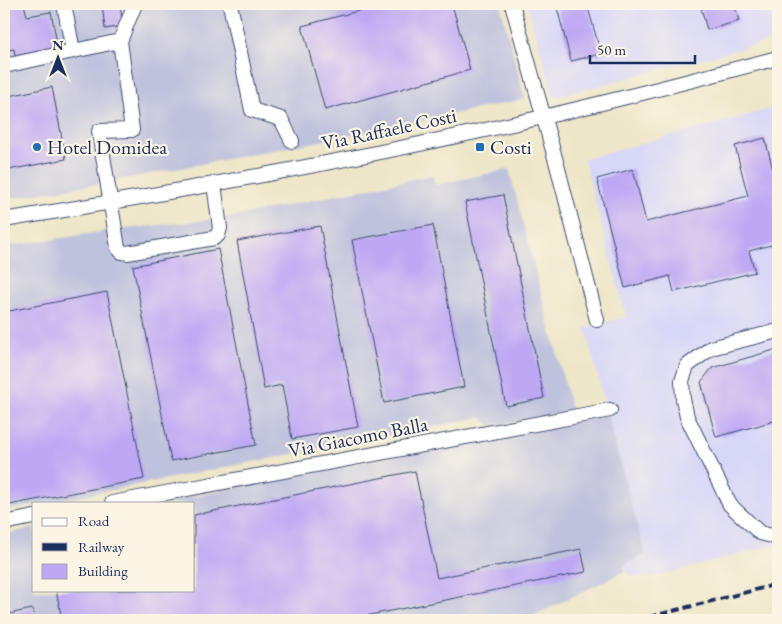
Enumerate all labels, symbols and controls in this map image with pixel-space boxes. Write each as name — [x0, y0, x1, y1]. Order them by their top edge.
north arrow — [32, 32, 82, 82]
scale bar — [590, 32, 694, 64]
text: N — [52, 36, 64, 54]
text: 50 m — [597, 40, 626, 59]
street label: Via Raffaele Costi — [319, 102, 459, 156]
place label: Hotel Domidea — [47, 134, 167, 160]
place label: Costi — [490, 134, 532, 160]
marker: Hotel Domidea — [31, 141, 43, 153]
marker: Costi — [474, 141, 486, 153]
street label: Via Giacomo Balla — [286, 411, 430, 463]
legend — [32, 502, 195, 592]
text: Road — [78, 511, 110, 530]
text: Railway — [78, 537, 125, 556]
text: Building — [78, 561, 128, 580]

